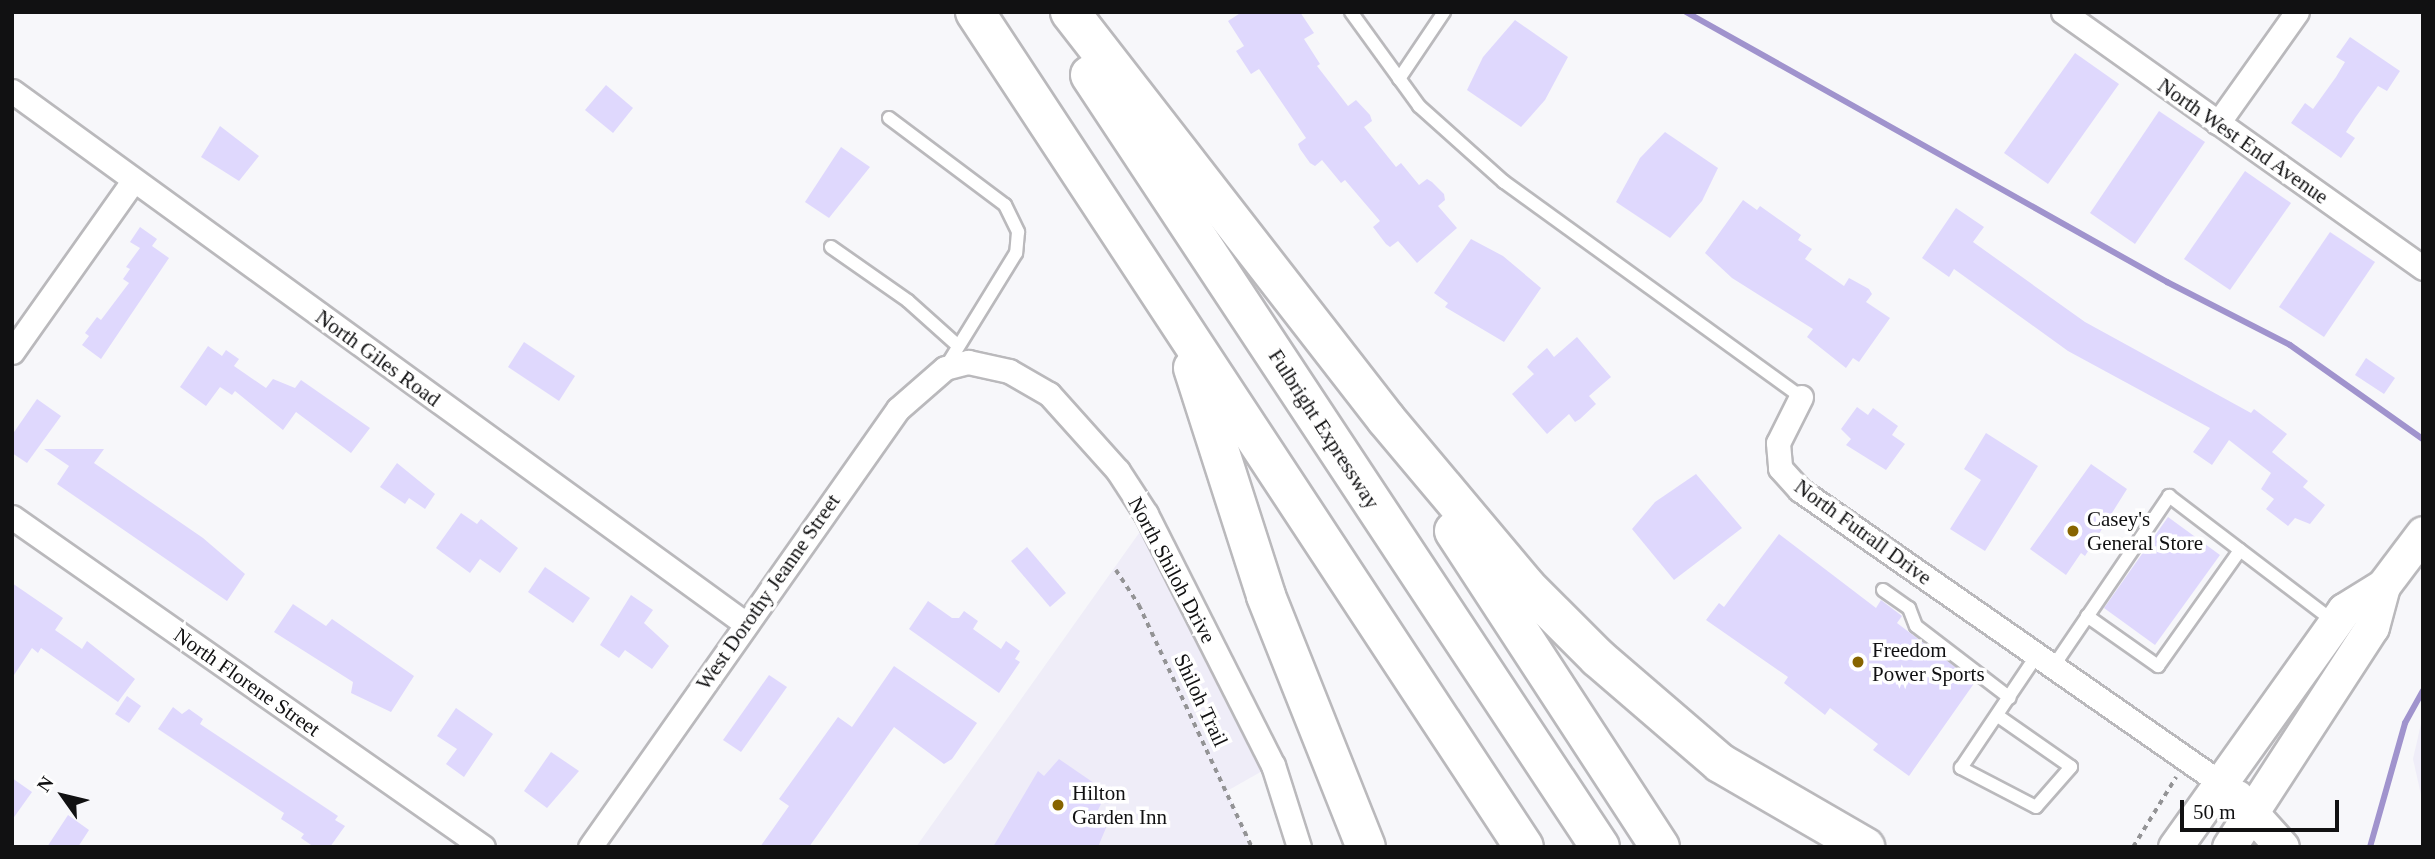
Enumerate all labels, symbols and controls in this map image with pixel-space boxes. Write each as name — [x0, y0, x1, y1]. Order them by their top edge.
street label: North West End Avenue — [2152, 72, 2334, 210]
street label: North Giles Road — [311, 304, 445, 412]
street label: Fulbright Expressway — [1263, 345, 1385, 513]
street label: North Futrall Drive — [1790, 474, 1936, 590]
street label: West Dorothy Jeanne Street — [691, 489, 845, 695]
street label: North Shiloh Drive — [1123, 492, 1221, 648]
place label: Casey's General Store — [2087, 506, 2203, 556]
marker: Casey's General Store — [2065, 523, 2081, 539]
street label: North Florene Street — [169, 622, 325, 742]
place label: Freedom Power Sports — [1872, 637, 1985, 687]
street label: Shiloh Trail — [1168, 649, 1234, 751]
marker: Freedom Power Sports — [1850, 654, 1866, 670]
north arrow — [28, 761, 98, 831]
text: N — [33, 772, 58, 796]
place label: Hilton Garden Inn — [1072, 780, 1167, 830]
scale bar — [2183, 786, 2342, 830]
marker: Hilton Garden Inn — [1050, 797, 1066, 813]
text: 50 m — [2193, 800, 2236, 824]

